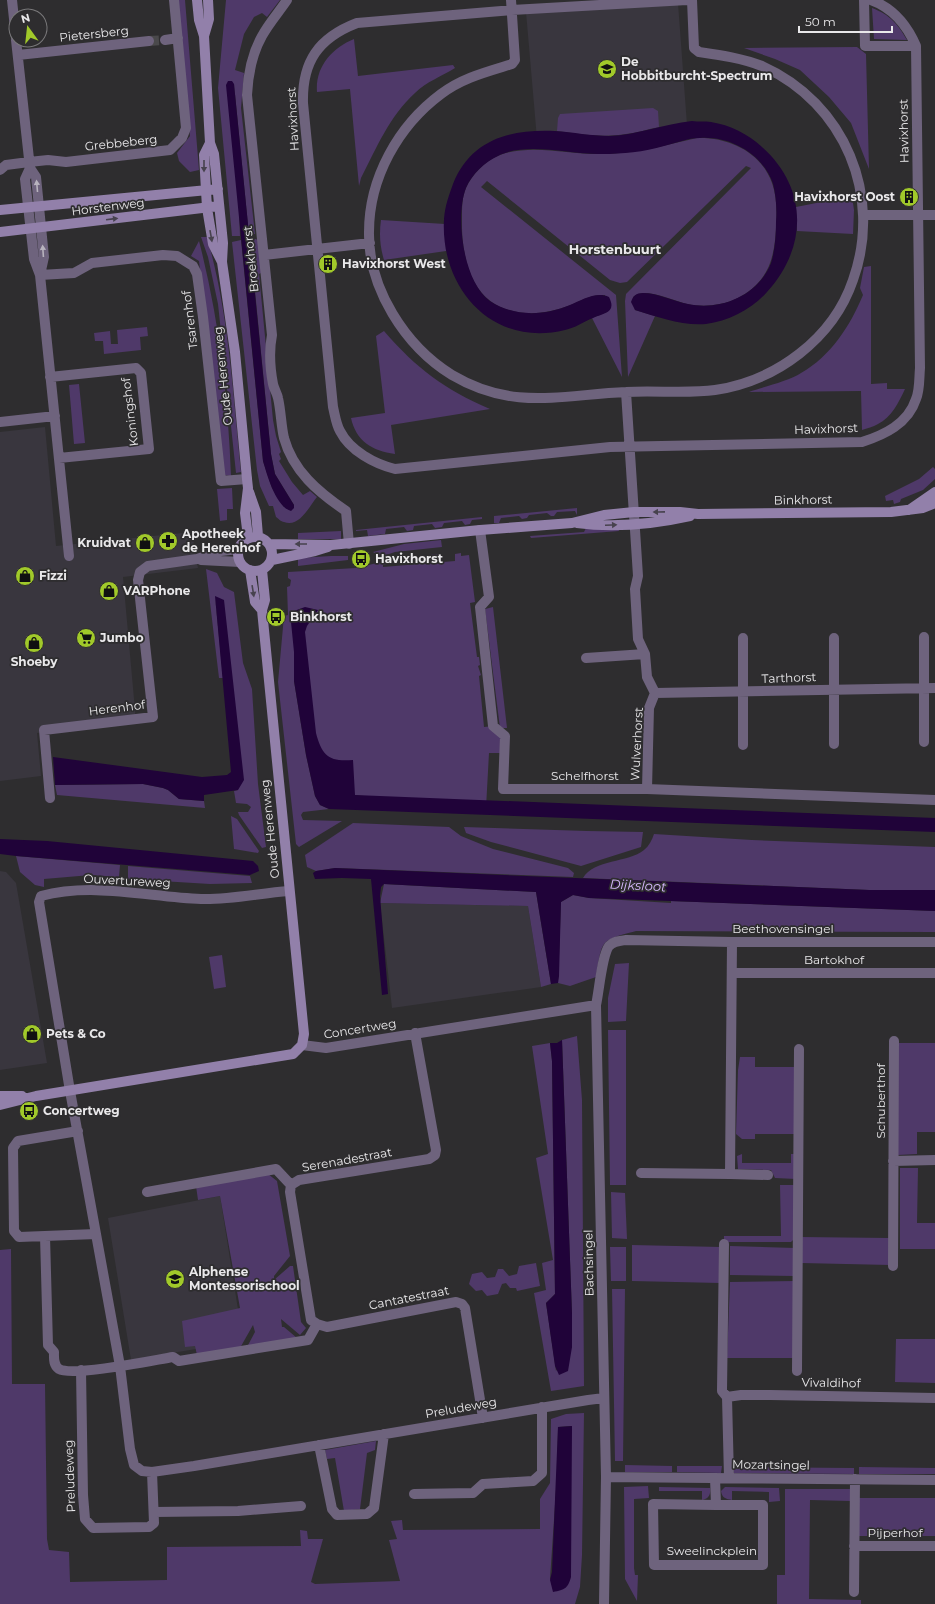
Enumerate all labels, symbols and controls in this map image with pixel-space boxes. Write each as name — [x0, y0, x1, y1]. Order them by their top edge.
north arrow — [8, 8, 48, 48]
scale bar — [799, 8, 892, 34]
text: N — [19, 10, 32, 26]
text: 50 m — [805, 14, 836, 29]
street label: Pietersberg — [58, 22, 129, 45]
place label: De Hobbitburcht-Spectrum — [621, 54, 772, 83]
school or university icon: De Hobbitburcht-Spectrum — [596, 58, 618, 80]
street label: Havixhorst — [283, 87, 302, 151]
street label: Havixhorst — [895, 99, 912, 163]
street label: Grebbeberg — [84, 131, 158, 154]
one-way arrow — [201, 160, 207, 173]
one-way arrow — [33, 180, 40, 192]
building icon: Havixhorst Oost — [898, 186, 920, 208]
place label: Havixhorst Oost — [794, 189, 896, 204]
street label: Horstenweg — [70, 195, 145, 218]
one-way arrow — [106, 216, 118, 222]
street label: Broekhorst — [240, 225, 261, 293]
one-way arrow — [208, 230, 214, 242]
district label: Horstenbuurt — [569, 241, 662, 257]
one-way arrow — [40, 245, 47, 257]
building icon: Havixhorst West — [317, 253, 339, 275]
place label: Havixhorst West — [342, 256, 447, 271]
street label: Tsarenhof — [178, 289, 201, 350]
street label: Oude Herenweg — [210, 326, 235, 426]
street label: Koningshof — [118, 376, 141, 447]
street label: Havixhorst — [794, 420, 858, 437]
street label: Binkhorst — [774, 491, 833, 508]
one-way arrow — [652, 509, 665, 515]
one-way arrow — [605, 521, 617, 528]
place label: Apotheek de Herenhof — [181, 526, 262, 555]
pharmacy icon: Apotheek de Herenhof — [157, 530, 179, 552]
shop icon: Kruidvat — [134, 532, 156, 554]
place label: Kruidvat — [77, 535, 132, 550]
one-way arrow — [294, 541, 307, 547]
bus stop icon: Havixhorst — [350, 548, 372, 570]
place label: Havixhorst — [375, 551, 444, 566]
shop icon: Fizzi — [14, 565, 36, 587]
place label: Fizzi — [39, 568, 67, 583]
shop icon: VARPhone — [98, 580, 120, 602]
place label: VARPhone — [122, 583, 191, 598]
one-way arrow — [250, 585, 256, 597]
bus stop icon: Binkhorst — [265, 606, 287, 628]
place label: Binkhorst — [290, 609, 353, 624]
supermarket icon: Jumbo — [75, 627, 97, 649]
place label: Jumbo — [99, 630, 144, 645]
shop icon: Shoeby — [23, 632, 45, 654]
place label: Shoeby — [11, 654, 58, 669]
street label: Tarthorst — [761, 669, 817, 686]
street label: Herenhof — [88, 696, 147, 718]
street label: Wulverhorst — [627, 707, 646, 781]
street label: Schelfhorst — [551, 768, 619, 783]
street label: Oude Herenweg — [257, 779, 282, 879]
street label: Ouvertureweg — [83, 871, 171, 890]
water label: Dijksloot — [609, 876, 667, 895]
street label: Beethovensingel — [732, 921, 834, 936]
street label: Bartokhof — [804, 952, 865, 967]
street label: Concertweg — [323, 1015, 397, 1042]
shop icon: Pets & Co — [21, 1023, 43, 1045]
place label: Pets & Co — [46, 1026, 106, 1041]
street label: Schuberthof — [873, 1062, 888, 1139]
bus stop icon: Concertweg — [18, 1100, 40, 1122]
place label: Concertweg — [43, 1103, 120, 1118]
street label: Serenadestraat — [301, 1144, 393, 1175]
street label: Bachsingel — [580, 1229, 597, 1297]
place label: Alphense Montessorischool — [188, 1264, 300, 1293]
school or university icon: Alphense Montessorischool — [164, 1268, 186, 1290]
street label: Cantatestraat — [368, 1282, 450, 1313]
street label: Vivaldihof — [801, 1374, 862, 1391]
street label: Preludeweg — [424, 1394, 498, 1421]
street label: Preludeweg — [61, 1439, 78, 1513]
street label: Mozartsingel — [732, 1456, 810, 1473]
street label: Pijperhof — [868, 1525, 923, 1540]
street label: Sweelinckplein — [667, 1543, 757, 1558]

